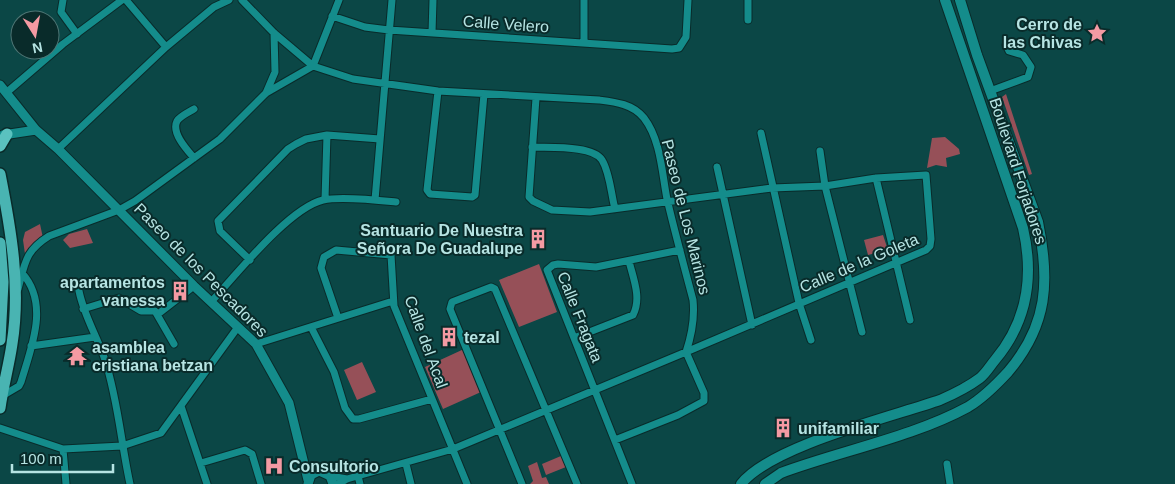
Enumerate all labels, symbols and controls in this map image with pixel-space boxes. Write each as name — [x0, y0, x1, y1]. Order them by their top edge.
north arrow — [10, 10, 60, 60]
street label: Calle Velero — [462, 13, 550, 35]
place label: Cerro de las Chivas — [1003, 16, 1082, 51]
place icon: Cerro de las Chivas — [1086, 22, 1108, 44]
text: N — [31, 39, 44, 57]
street label: Boulevard Forjadores — [986, 96, 1050, 246]
street label: Paseo de Los Marinos — [658, 138, 714, 296]
street label: Paseo de los Pescadores — [131, 200, 271, 340]
place label: Santuario De Nuestra Señora De Guadalupe — [357, 222, 523, 257]
building icon: Santuario De Nuestra Señora De Guadalupe — [527, 228, 549, 250]
street label: Calle de la Goleta — [797, 230, 921, 296]
street label: Calle Fragata — [554, 269, 606, 365]
place label: apartamentos vanessa — [60, 274, 165, 309]
building icon: apartamentos vanessa — [169, 280, 191, 302]
street label: Calle del Acal — [401, 294, 451, 390]
building icon: tezal — [438, 326, 460, 348]
place label: tezal — [464, 329, 500, 346]
place label: asamblea cristiana betzan — [92, 339, 213, 374]
temple icon: asamblea cristiana betzan — [66, 345, 88, 367]
building icon: unifamiliar — [772, 417, 794, 439]
place label: unifamiliar — [798, 420, 879, 437]
scale bar — [12, 442, 114, 474]
text: 100 m — [20, 450, 62, 467]
hospital icon: Consultorio — [263, 455, 285, 477]
place label: Consultorio — [289, 458, 379, 475]

